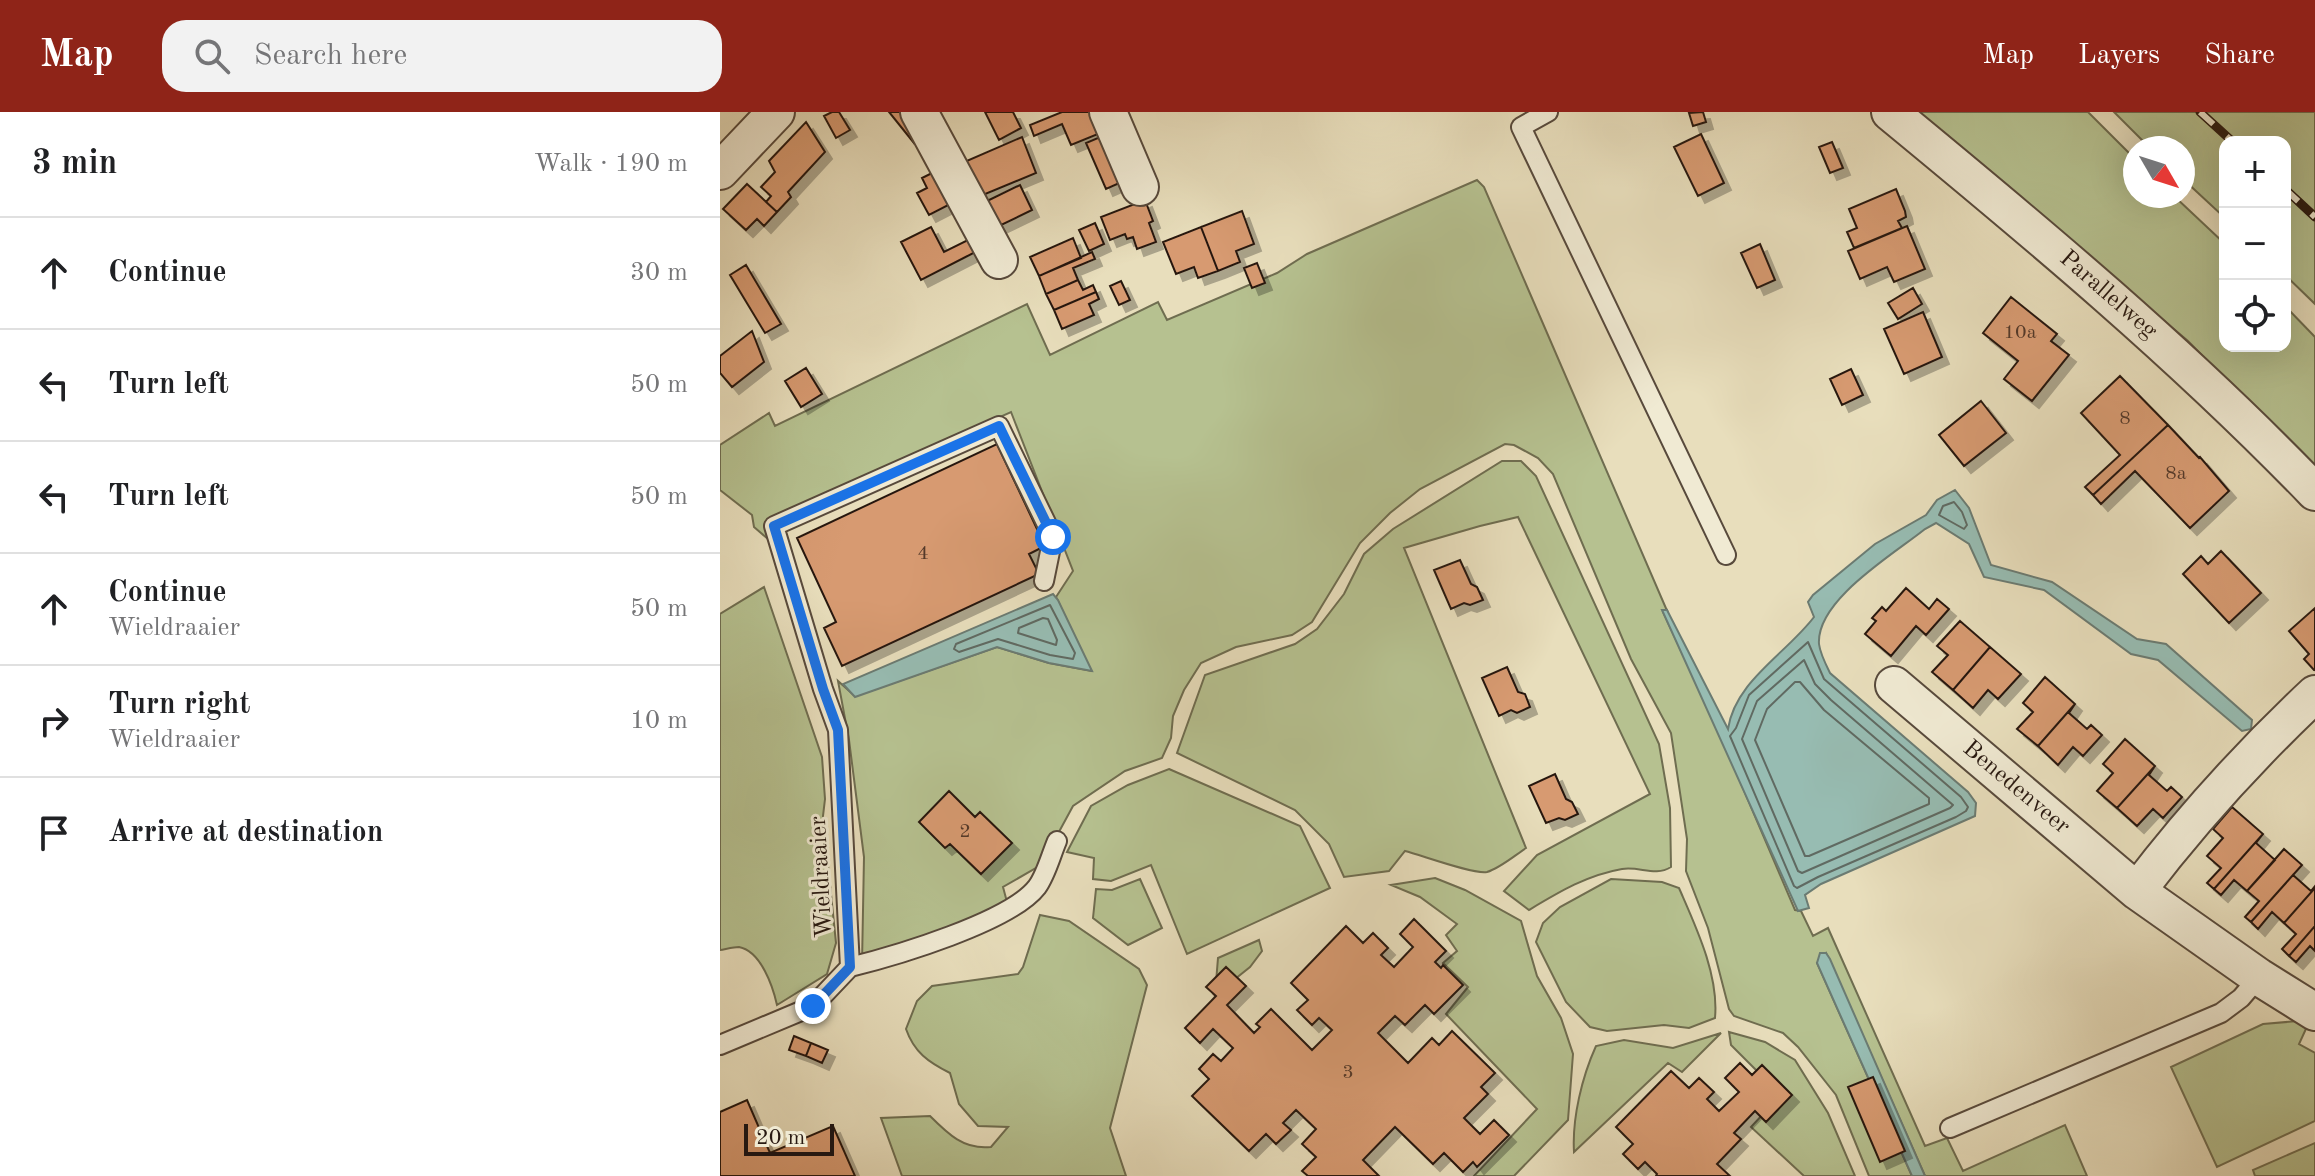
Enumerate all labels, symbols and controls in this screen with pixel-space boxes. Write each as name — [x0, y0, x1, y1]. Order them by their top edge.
search box — [162, 20, 722, 92]
icon: search — [190, 34, 234, 78]
text: Map — [40, 37, 114, 75]
text: Search here — [254, 41, 407, 71]
text: Map — [1982, 42, 2034, 70]
text: Layers — [2078, 42, 2160, 70]
text: Share — [2204, 42, 2275, 70]
north arrow — [2123, 136, 2195, 208]
map controls — [2219, 136, 2291, 352]
button: + — [2219, 136, 2291, 208]
text: 3 min — [32, 147, 117, 181]
text: Walk · 190 m — [534, 151, 688, 177]
button: − — [2219, 208, 2291, 280]
street label: Parallelweg — [2055, 246, 2161, 344]
icon: ahead — [32, 251, 76, 295]
text: Continue — [108, 258, 227, 288]
text: 30 m — [630, 260, 688, 286]
button: locate — [2219, 280, 2291, 352]
house number: 10a — [2003, 323, 2037, 343]
icon: left — [32, 363, 76, 407]
text: Turn left — [108, 370, 229, 400]
text: 50 m — [630, 372, 688, 398]
house number: 8 — [2119, 409, 2131, 429]
house number: 8a — [2165, 464, 2187, 484]
icon: left — [32, 475, 76, 519]
text: Turn left — [108, 482, 229, 512]
text: 50 m — [630, 484, 688, 510]
route start — [1035, 519, 1071, 555]
house number: 4 — [917, 544, 929, 564]
text: Continue — [108, 578, 227, 608]
icon: ahead — [32, 587, 76, 631]
text: 50 m — [630, 596, 688, 622]
text: Wieldraaier — [108, 615, 240, 641]
text: Turn right — [108, 690, 250, 720]
icon: right — [32, 699, 76, 743]
text: 10 m — [630, 708, 688, 734]
text: Wieldraaier — [108, 727, 240, 753]
street label: Benedenveer — [1958, 737, 2074, 840]
icon: arrive — [32, 811, 76, 855]
street label: Wieldraaier — [807, 815, 837, 939]
text: Arrive at destination — [108, 818, 383, 848]
house number: 2 — [959, 822, 971, 842]
route end — [795, 988, 831, 1024]
house number: 3 — [1342, 1063, 1354, 1083]
scale bar — [744, 1120, 834, 1156]
text: 20 m — [756, 1127, 805, 1149]

